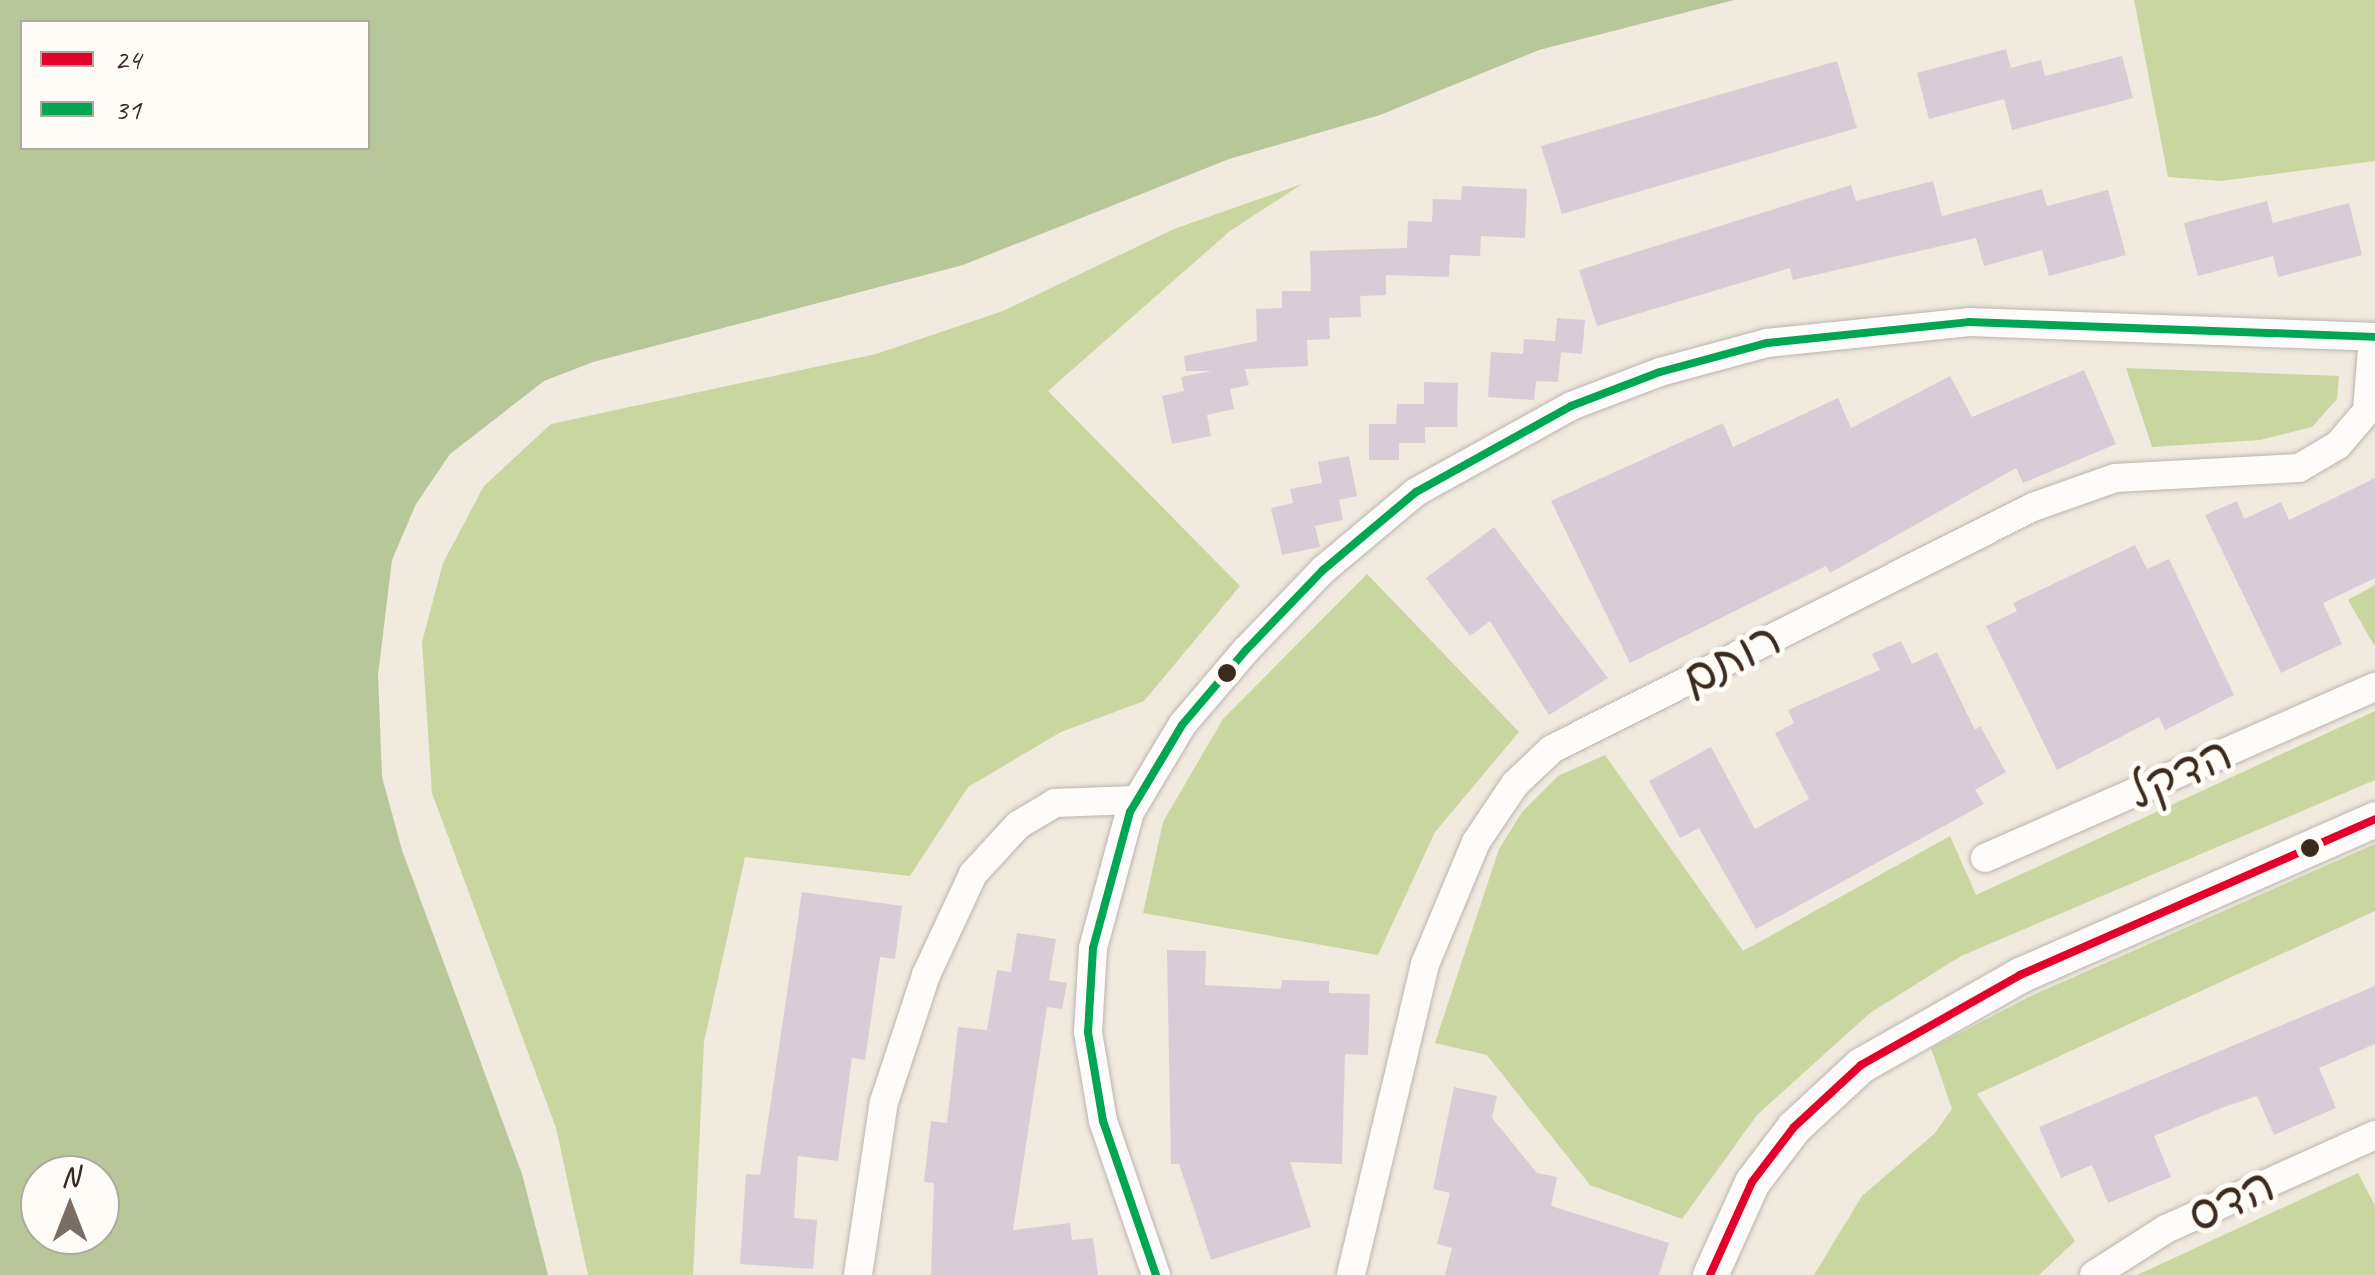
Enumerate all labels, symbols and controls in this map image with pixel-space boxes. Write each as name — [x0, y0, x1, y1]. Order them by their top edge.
legend — [20, 20, 370, 150]
text: 24 — [114, 40, 141, 78]
text: 31 — [114, 90, 141, 128]
street label: רותם — [1672, 610, 1790, 708]
unlabelled marker — [1217, 663, 1237, 683]
street label: הדקל — [2119, 725, 2241, 821]
unlabelled marker — [2300, 838, 2320, 858]
north arrow — [20, 1155, 120, 1255]
street label: הדס — [2179, 1156, 2283, 1244]
text: N — [61, 1159, 79, 1194]

